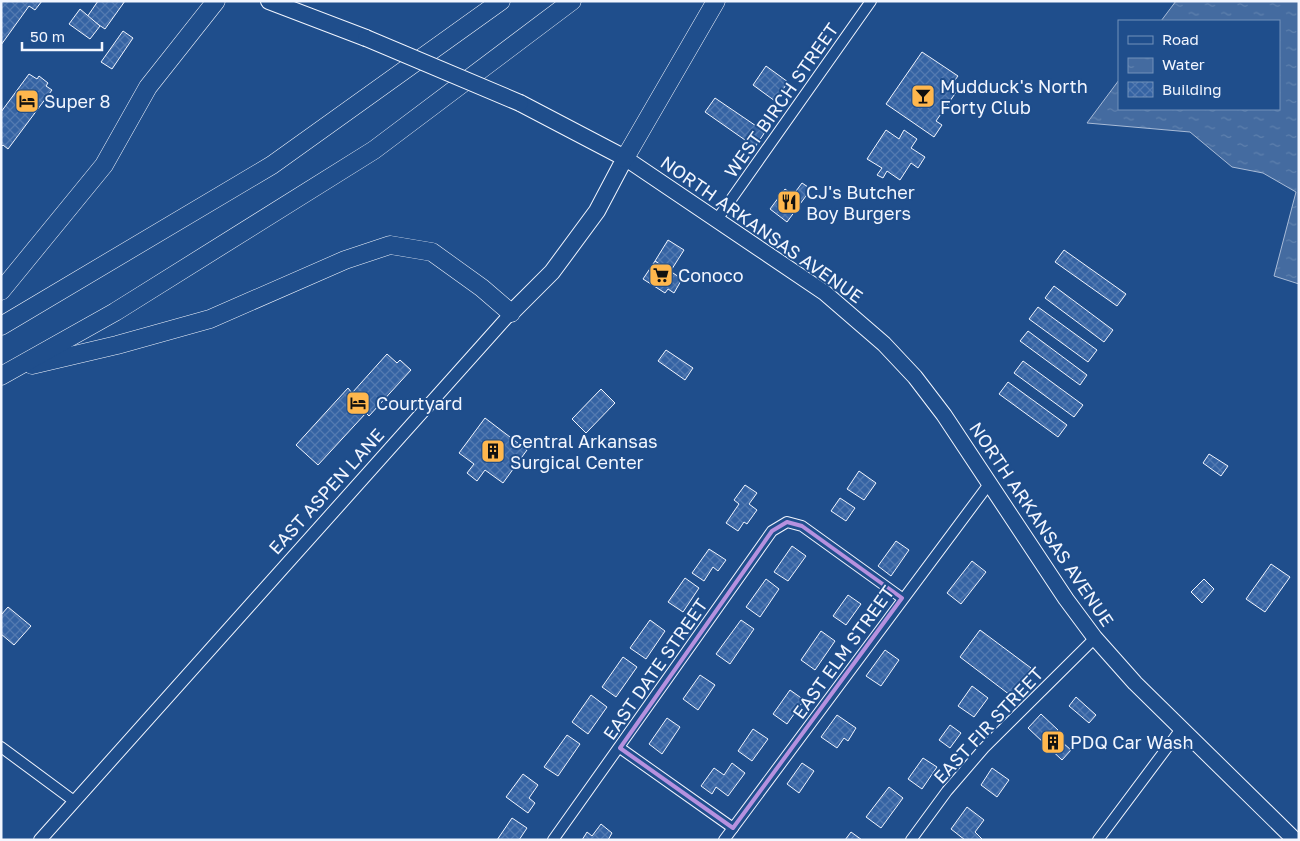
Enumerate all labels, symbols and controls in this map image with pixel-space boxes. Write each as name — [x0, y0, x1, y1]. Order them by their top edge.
street label: WEST BIRCH STREET — [719, 18, 843, 182]
scale bar — [22, 20, 102, 52]
legend — [1118, 20, 1280, 110]
text: 50 m — [30, 27, 65, 45]
text: Road — [1162, 30, 1199, 48]
text: Water — [1162, 55, 1205, 73]
place label: Mudduck's North Forty Club — [940, 75, 1088, 118]
text: Building — [1162, 80, 1222, 98]
bar icon: Mudduck's North Forty Club — [910, 83, 936, 109]
hotel icon: Super 8 — [14, 88, 40, 114]
place label: Super 8 — [44, 90, 110, 112]
street label: NORTH ARKANSAS AVENUE — [657, 151, 867, 307]
place label: CJ's Butcher Boy Burgers — [806, 181, 915, 224]
restaurant icon: CJ's Butcher Boy Burgers — [776, 189, 802, 215]
supermarket icon: Conoco — [648, 262, 674, 288]
place label: Conoco — [678, 264, 744, 286]
hotel icon: Courtyard — [345, 390, 371, 416]
place label: Courtyard — [376, 392, 463, 414]
street label: NORTH ARKANSAS AVENUE — [965, 418, 1119, 630]
street label: EAST ASPEN LANE — [264, 424, 388, 558]
place label: Central Arkansas Surgical Center — [510, 430, 658, 473]
building icon: Central Arkansas Surgical Center — [480, 438, 506, 464]
street label: EAST ELM STREET — [787, 581, 899, 723]
street label: EAST DATE STREET — [598, 594, 712, 744]
street label: EAST FIR STREET — [928, 662, 1048, 788]
building icon: PDQ Car Wash — [1040, 729, 1066, 755]
place label: PDQ Car Wash — [1070, 731, 1193, 753]

